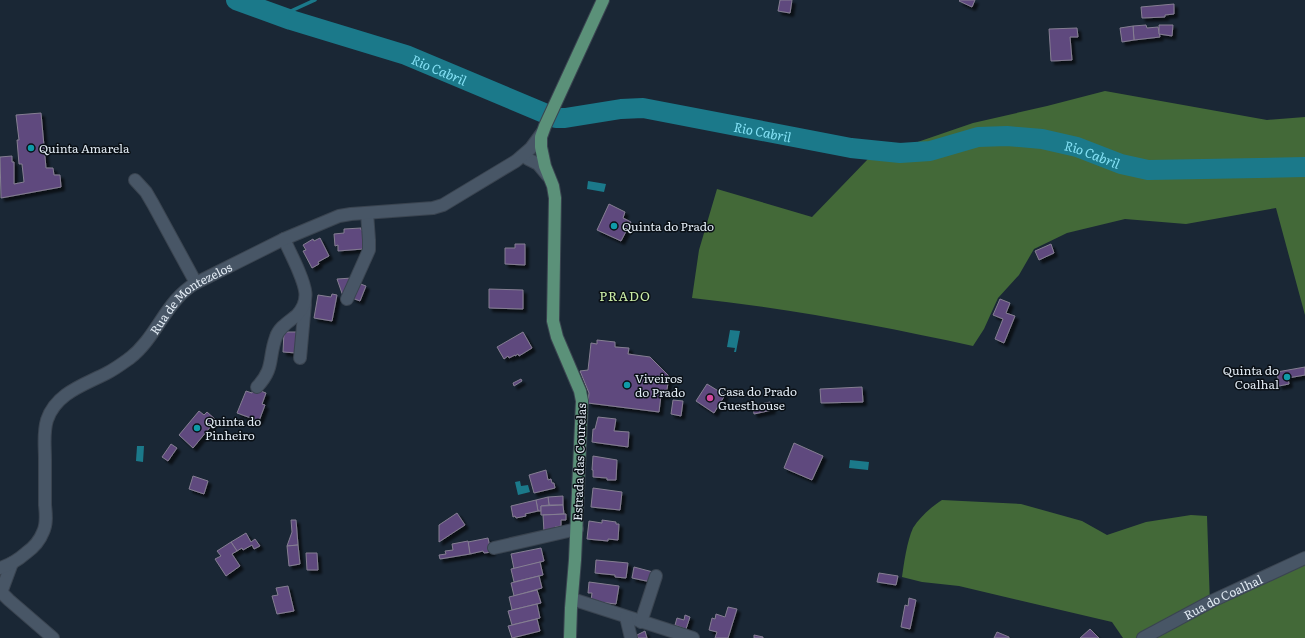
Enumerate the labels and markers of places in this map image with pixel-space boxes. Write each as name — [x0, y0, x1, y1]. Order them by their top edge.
place label: Quinta Amarela — [39, 139, 130, 157]
marker: Quinta Amarela — [26, 143, 36, 153]
place label: Quinta do Prado — [622, 217, 714, 235]
marker: Quinta do Prado — [609, 221, 619, 231]
place label: Quinta do Coalhal — [1223, 361, 1279, 393]
place label: Viveiros do Prado — [635, 369, 685, 401]
marker: Quinta do Coalhal — [1282, 372, 1292, 382]
marker: Viveiros do Prado — [622, 380, 632, 390]
place label: Casa do Prado Guesthouse — [718, 382, 797, 414]
marker: Casa do Prado Guesthouse — [705, 393, 715, 403]
place label: Quinta do Pinheiro — [205, 412, 261, 444]
marker: Quinta do Pinheiro — [192, 423, 202, 433]

